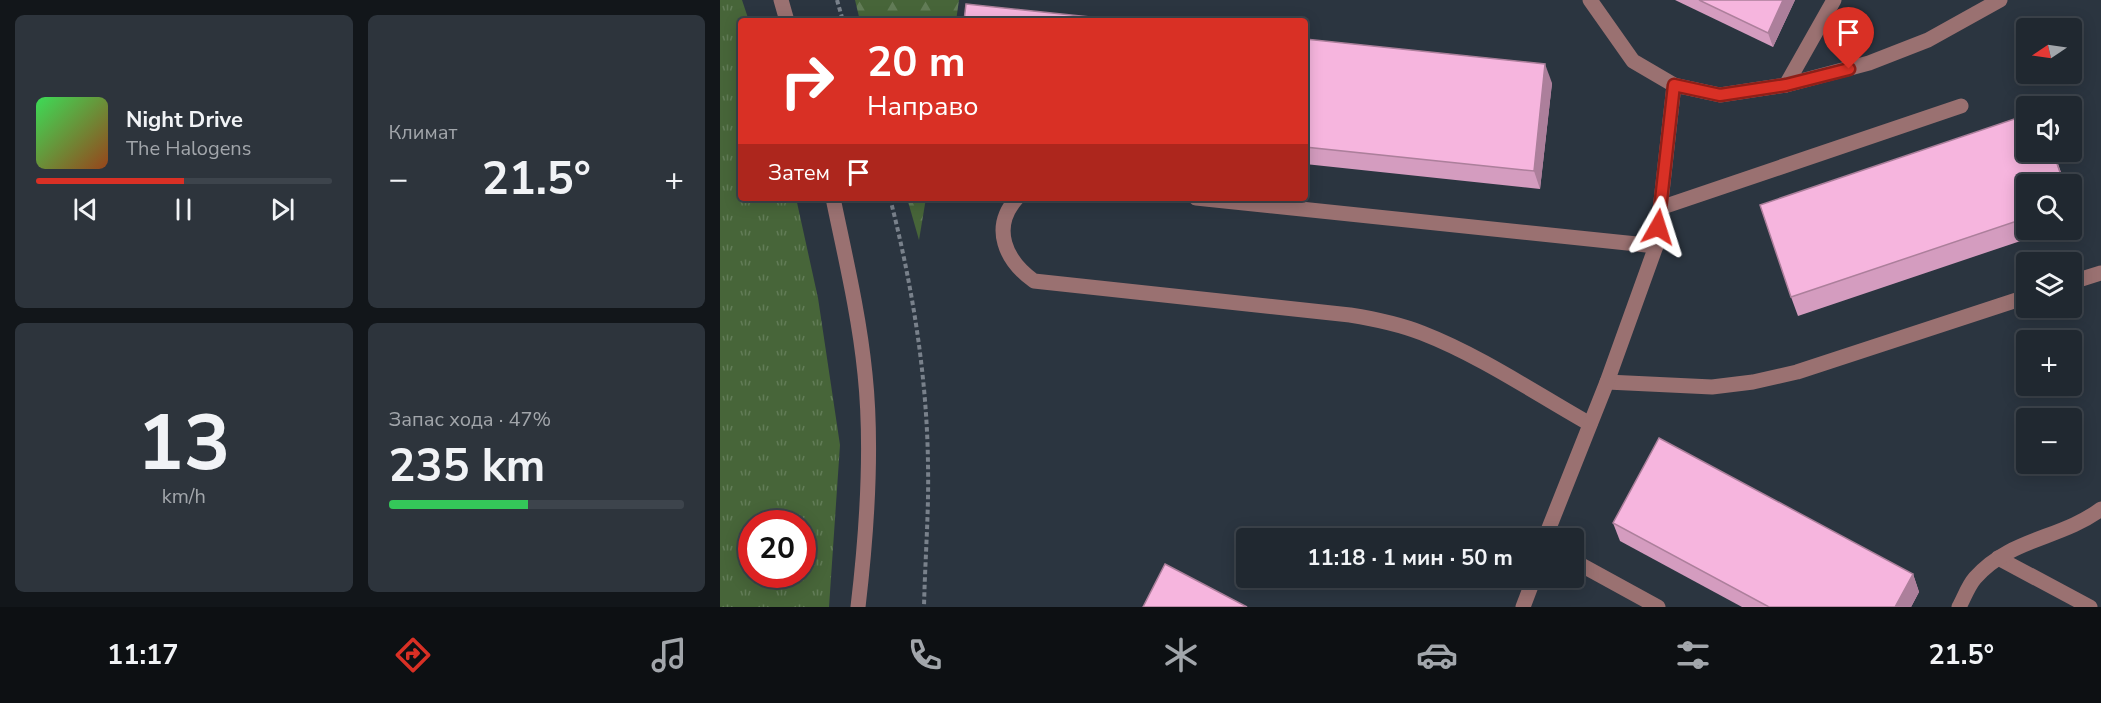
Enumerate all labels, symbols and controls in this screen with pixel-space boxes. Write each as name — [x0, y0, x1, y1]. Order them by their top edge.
pin — [1823, 7, 1874, 69]
icon: arrive — [1832, 16, 1865, 49]
north arrow — [2016, 18, 2082, 84]
map controls — [2016, 18, 2082, 474]
text: 20 m — [867, 34, 966, 91]
icon: right — [768, 42, 846, 120]
text: Направо — [867, 88, 978, 125]
button: sound — [2016, 96, 2082, 162]
text: Night Drive — [126, 105, 243, 135]
text: Климат — [389, 119, 457, 146]
text: The Halogens — [126, 135, 251, 162]
text: 21.5° — [482, 149, 591, 210]
icon: arrive — [842, 156, 875, 189]
text: − — [389, 157, 408, 202]
text: + — [664, 157, 684, 202]
text: Затем — [768, 158, 830, 188]
button: search — [2016, 174, 2082, 240]
icon: previous — [69, 193, 102, 226]
icon: pause — [167, 193, 200, 226]
icon: next — [266, 193, 299, 226]
position arrow — [1626, 195, 1690, 259]
button: layers — [2016, 252, 2082, 318]
button: + — [2016, 330, 2082, 396]
text: 13 — [137, 390, 231, 497]
text: Запас хода · 47% — [389, 406, 551, 433]
button: − — [2016, 408, 2082, 474]
text: 235 km — [389, 436, 545, 497]
text: km/h — [162, 483, 206, 510]
speed limit sign: 20 — [738, 510, 816, 588]
text: 11:18 · 1 мин · 50 m — [1307, 543, 1513, 573]
icon: directions — [392, 634, 434, 676]
icon: music — [648, 634, 690, 676]
icon: phone — [904, 634, 946, 676]
icon: climate — [1160, 634, 1202, 676]
icon: car — [1416, 634, 1458, 676]
icon: filters — [1672, 634, 1714, 676]
text: 11:17 — [107, 637, 178, 674]
text: 21.5° — [1928, 637, 1994, 674]

